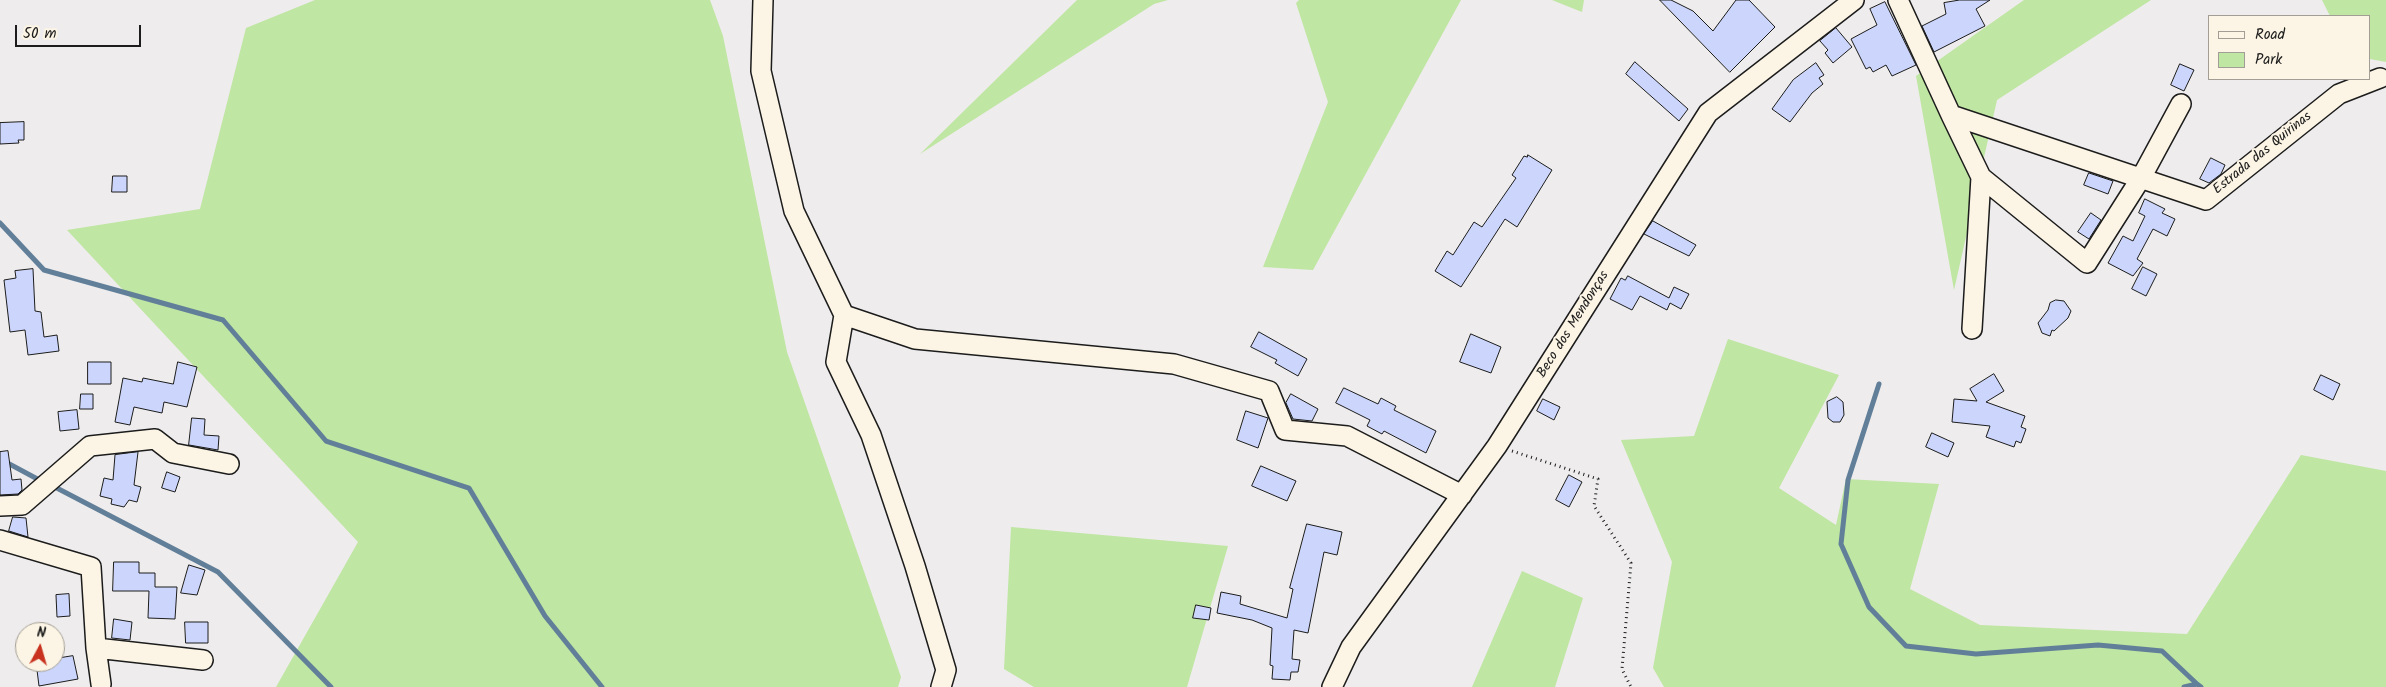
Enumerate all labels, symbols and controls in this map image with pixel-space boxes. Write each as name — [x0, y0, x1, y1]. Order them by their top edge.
scale bar — [18, 15, 144, 47]
legend — [2208, 15, 2371, 80]
text: 50 m — [23, 22, 57, 46]
text: Road — [2255, 23, 2285, 47]
text: Park — [2255, 48, 2282, 72]
street label: Estrada das Quirinas — [2210, 109, 2316, 199]
street label: Beco dos Mendonças — [1534, 269, 1614, 381]
north arrow — [15, 622, 65, 672]
text: N — [36, 622, 47, 644]

